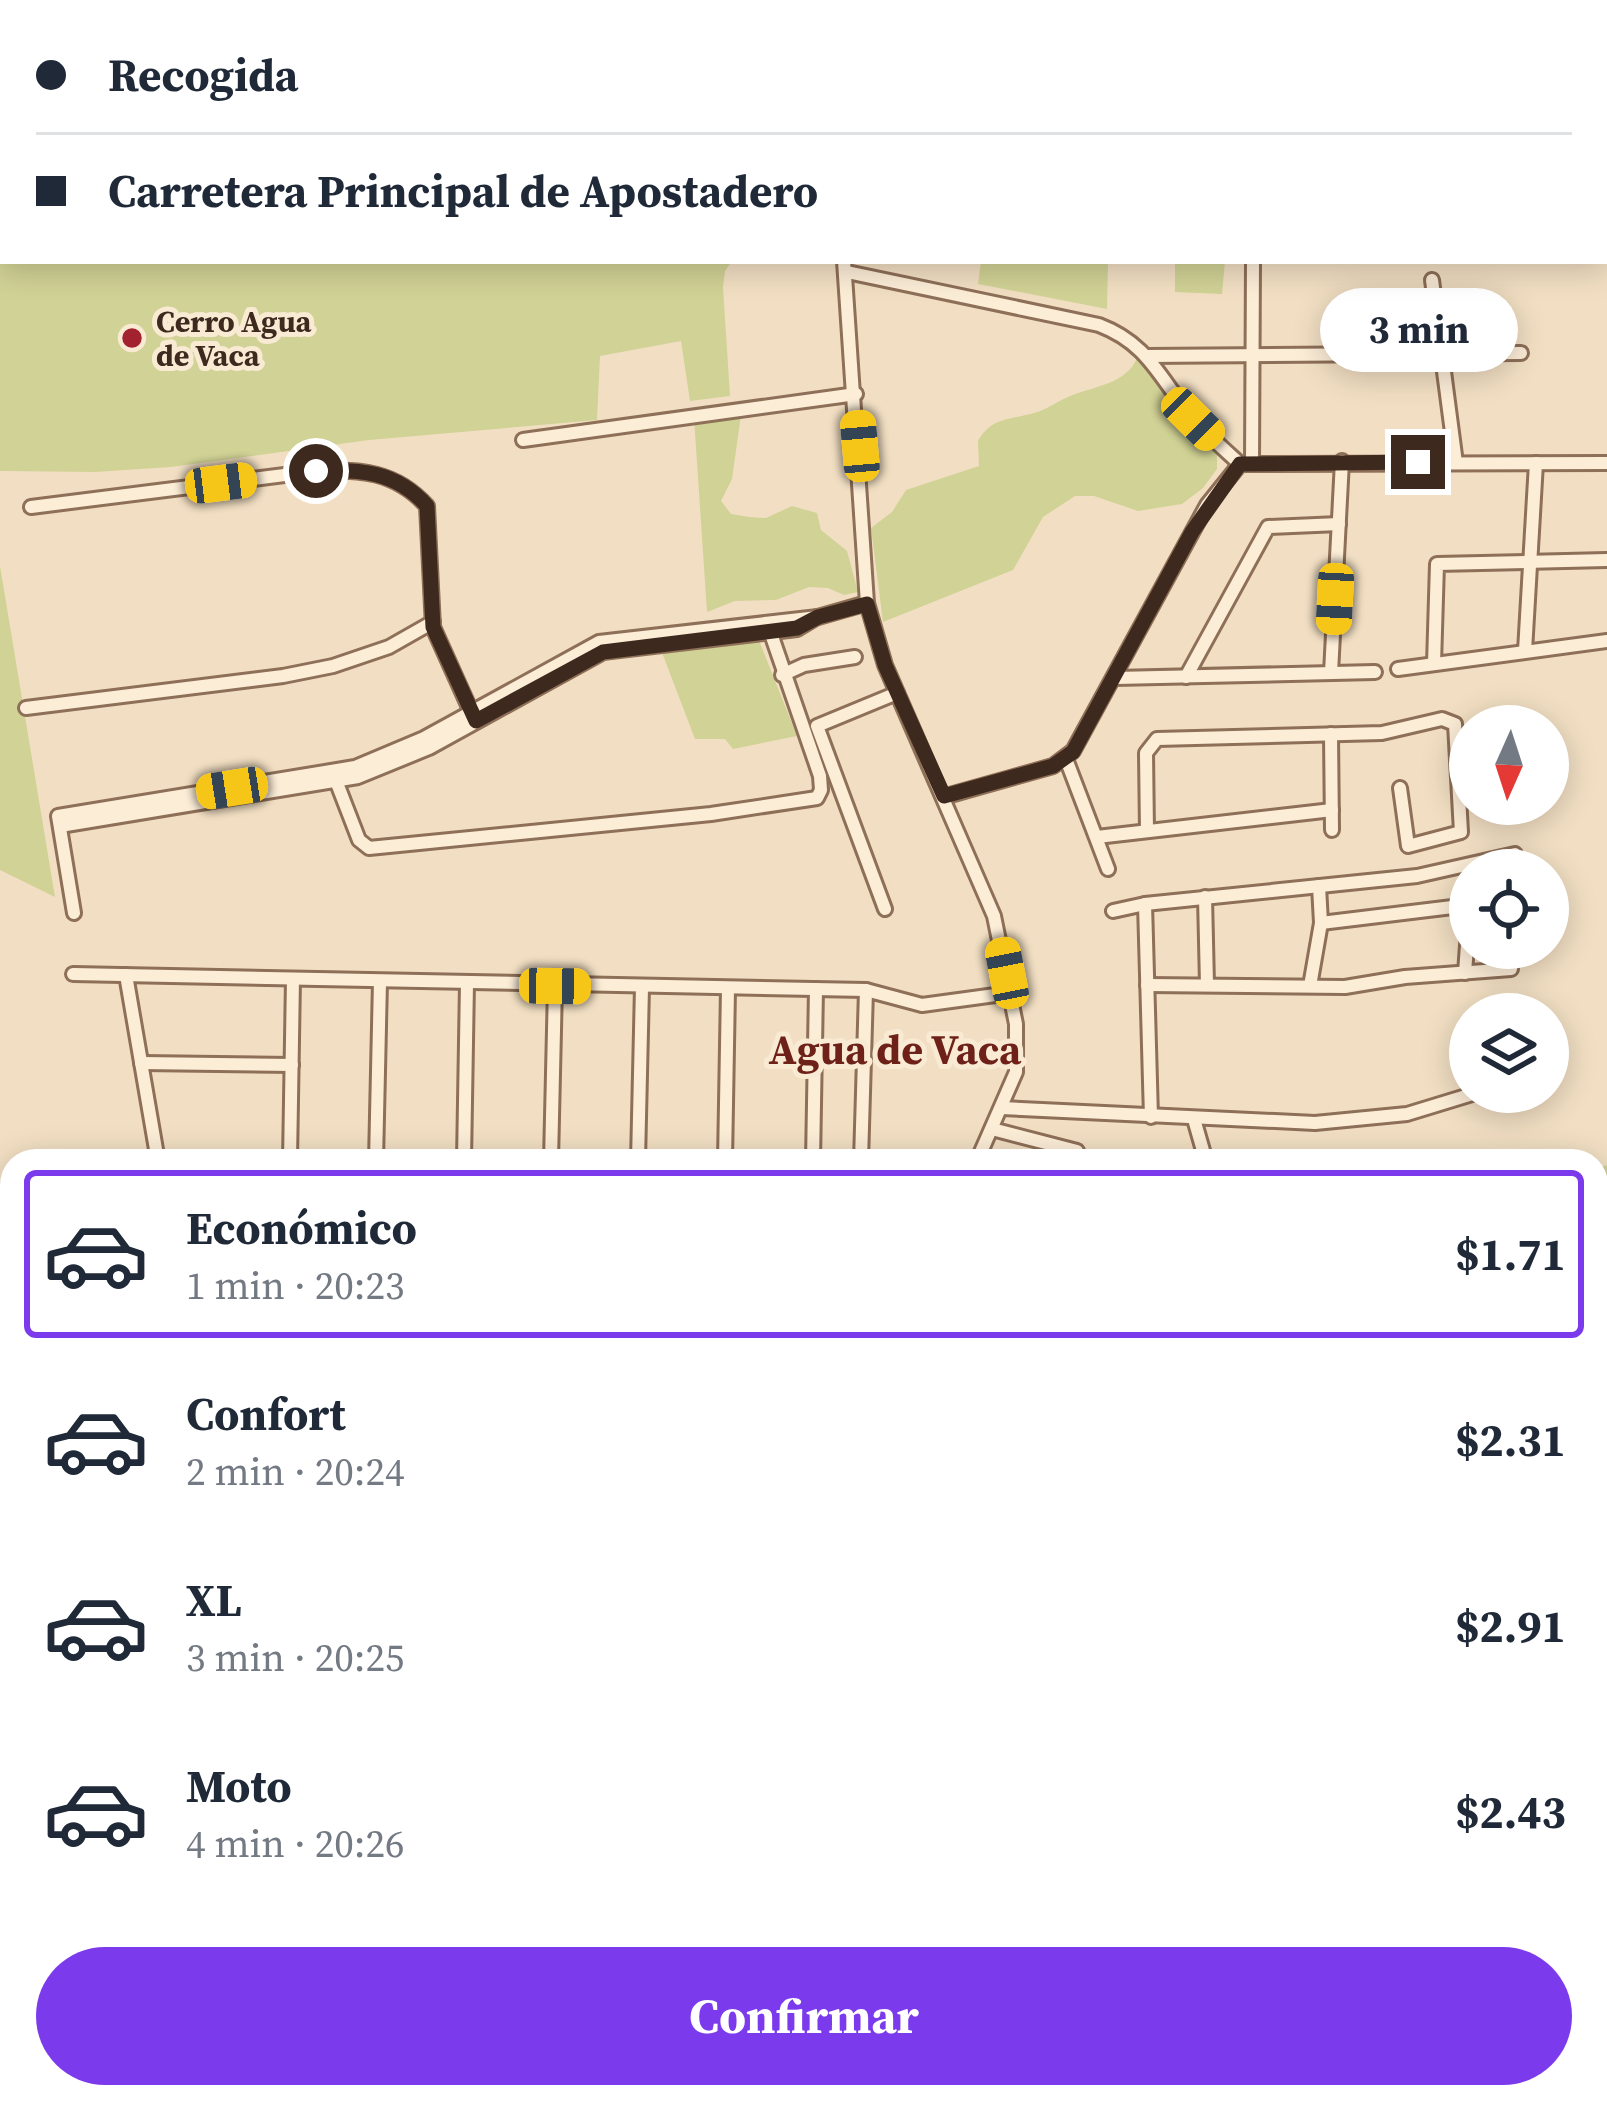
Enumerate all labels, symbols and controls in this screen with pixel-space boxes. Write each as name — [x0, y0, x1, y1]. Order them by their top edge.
text: Recogida — [108, 44, 298, 106]
text: Carretera Principal de Apostadero — [108, 160, 818, 222]
callout: 3 min — [1319, 288, 1517, 372]
place label: Cerro Agua de Vaca — [156, 301, 313, 376]
text: 3 min — [1368, 303, 1470, 356]
marker: Cerro Agua de Vaca — [119, 325, 145, 351]
car — [1155, 381, 1231, 457]
car — [839, 409, 881, 483]
route end — [1391, 435, 1445, 489]
route start — [289, 444, 343, 498]
car — [183, 461, 259, 505]
car — [1315, 562, 1355, 636]
north arrow — [1449, 705, 1569, 825]
map controls — [1449, 705, 1569, 1113]
car — [194, 765, 270, 811]
button: locate — [1449, 849, 1569, 969]
car — [982, 934, 1032, 1012]
car — [519, 967, 591, 1005]
button: layers — [1449, 993, 1569, 1113]
district label: Agua de Vaca — [769, 1020, 1022, 1078]
text: Económico — [186, 1197, 417, 1259]
icon: car — [42, 1200, 150, 1308]
text: $1.71 — [1455, 1223, 1566, 1285]
text: 1 min · 20:23 — [186, 1259, 405, 1312]
text: Confort — [186, 1383, 346, 1445]
icon: car — [42, 1386, 150, 1494]
text: $2.31 — [1455, 1409, 1566, 1471]
text: 2 min · 20:24 — [186, 1445, 405, 1498]
text: XL — [186, 1569, 242, 1631]
icon: car — [42, 1572, 150, 1680]
text: $2.91 — [1455, 1595, 1566, 1657]
text: 3 min · 20:25 — [186, 1631, 405, 1684]
text: Moto — [186, 1755, 292, 1817]
icon: car — [42, 1758, 150, 1866]
text: $2.43 — [1455, 1781, 1566, 1843]
text: 4 min · 20:26 — [186, 1817, 405, 1870]
button: Confirmar — [36, 1947, 1572, 2085]

